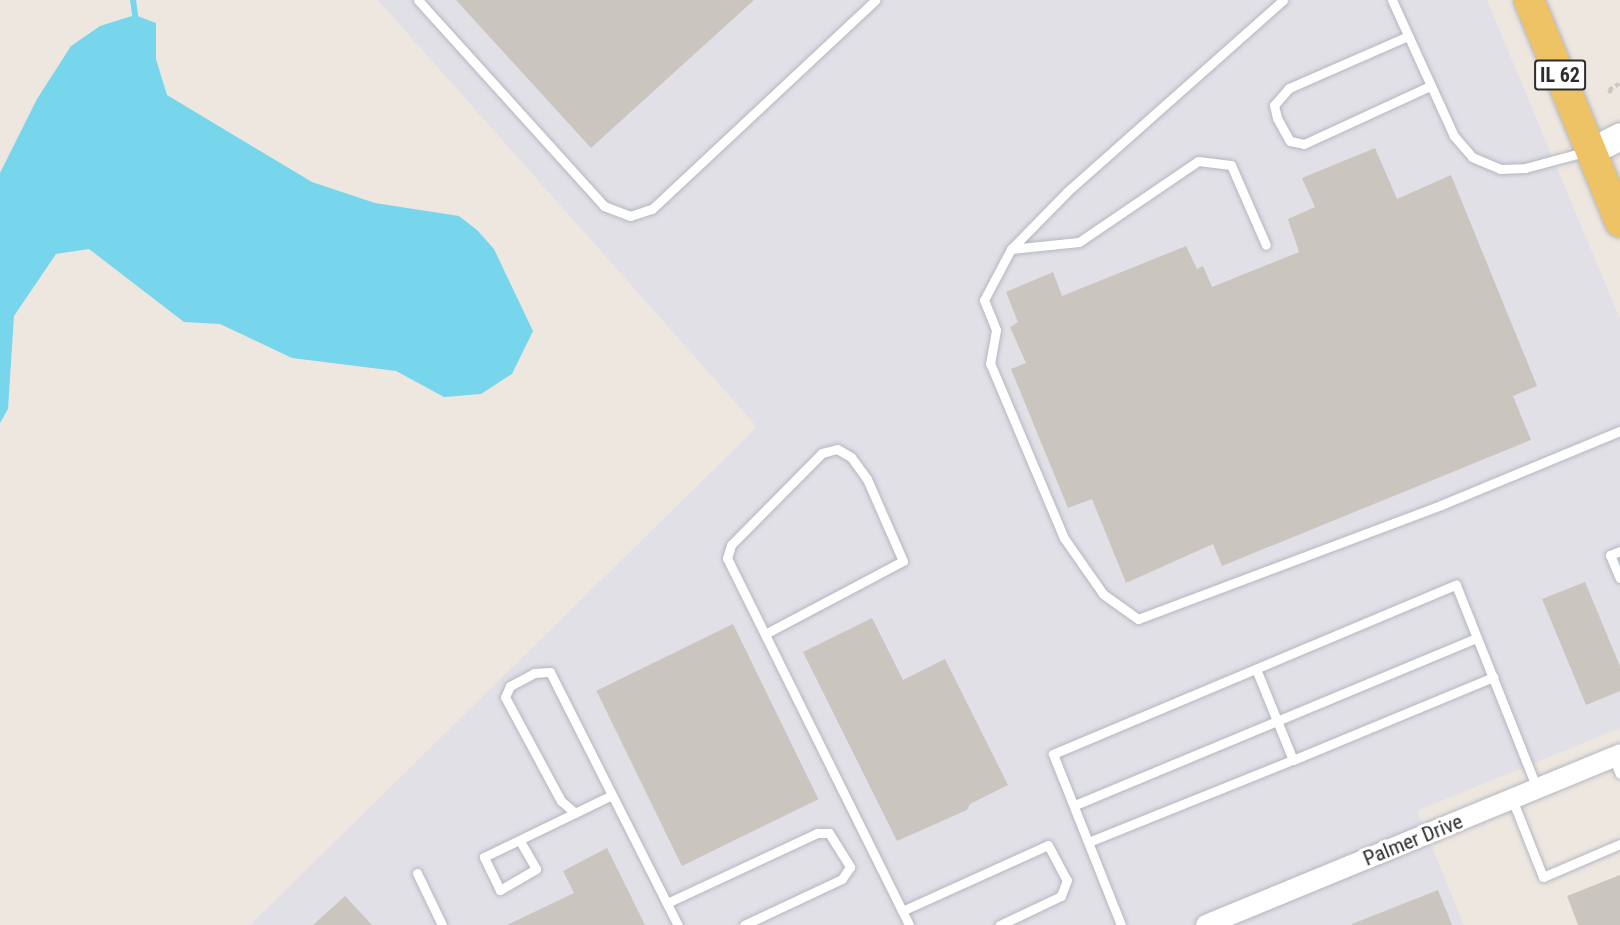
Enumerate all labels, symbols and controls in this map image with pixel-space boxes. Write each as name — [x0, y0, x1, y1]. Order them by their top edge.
road number: IL 62 — [1533, 58, 1587, 92]
street label: Palmer Drive — [1360, 809, 1466, 871]

